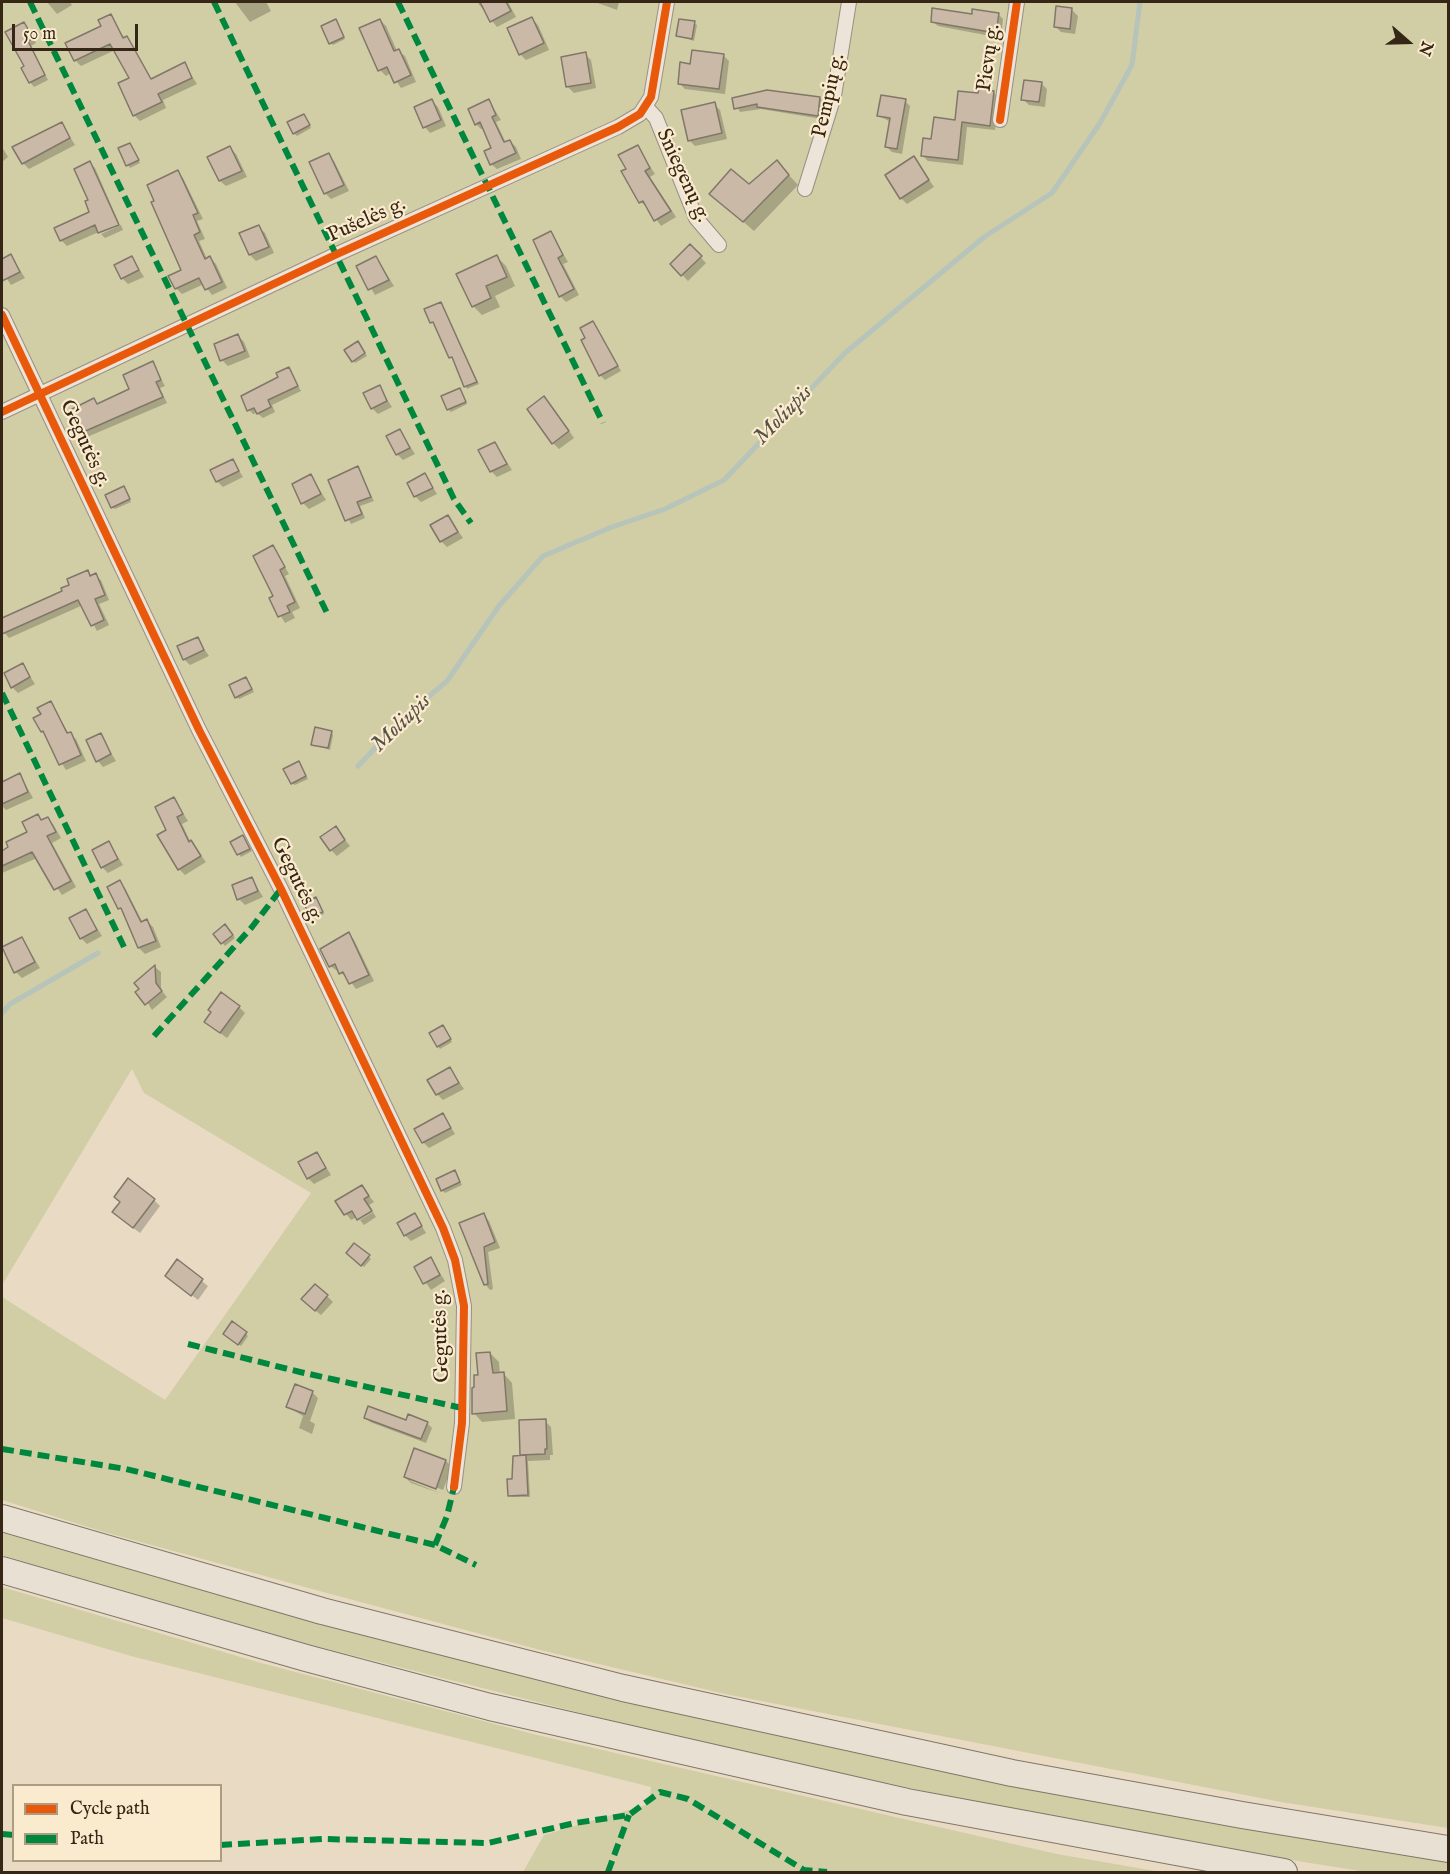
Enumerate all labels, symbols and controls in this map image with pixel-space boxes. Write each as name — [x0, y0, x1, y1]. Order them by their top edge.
scale bar — [15, 12, 141, 50]
north arrow — [1378, 12, 1438, 72]
text: 50 m — [23, 23, 56, 46]
street label: Pievų g. — [973, 23, 1007, 93]
text: N — [1413, 38, 1437, 58]
street label: Pempių g. — [808, 51, 852, 141]
street label: Sniegenų g. — [649, 125, 715, 227]
street label: Pušelės g. — [324, 193, 410, 249]
water label: Moliupis — [749, 381, 819, 451]
street label: Gegutės g. — [53, 396, 115, 492]
water label: Moliupis — [367, 689, 437, 759]
street label: Gegutės g. — [264, 834, 328, 928]
street label: Gegutės g. — [428, 1289, 456, 1383]
legend — [12, 1784, 222, 1862]
text: Cycle path — [70, 1798, 150, 1821]
text: Path — [70, 1828, 104, 1851]

